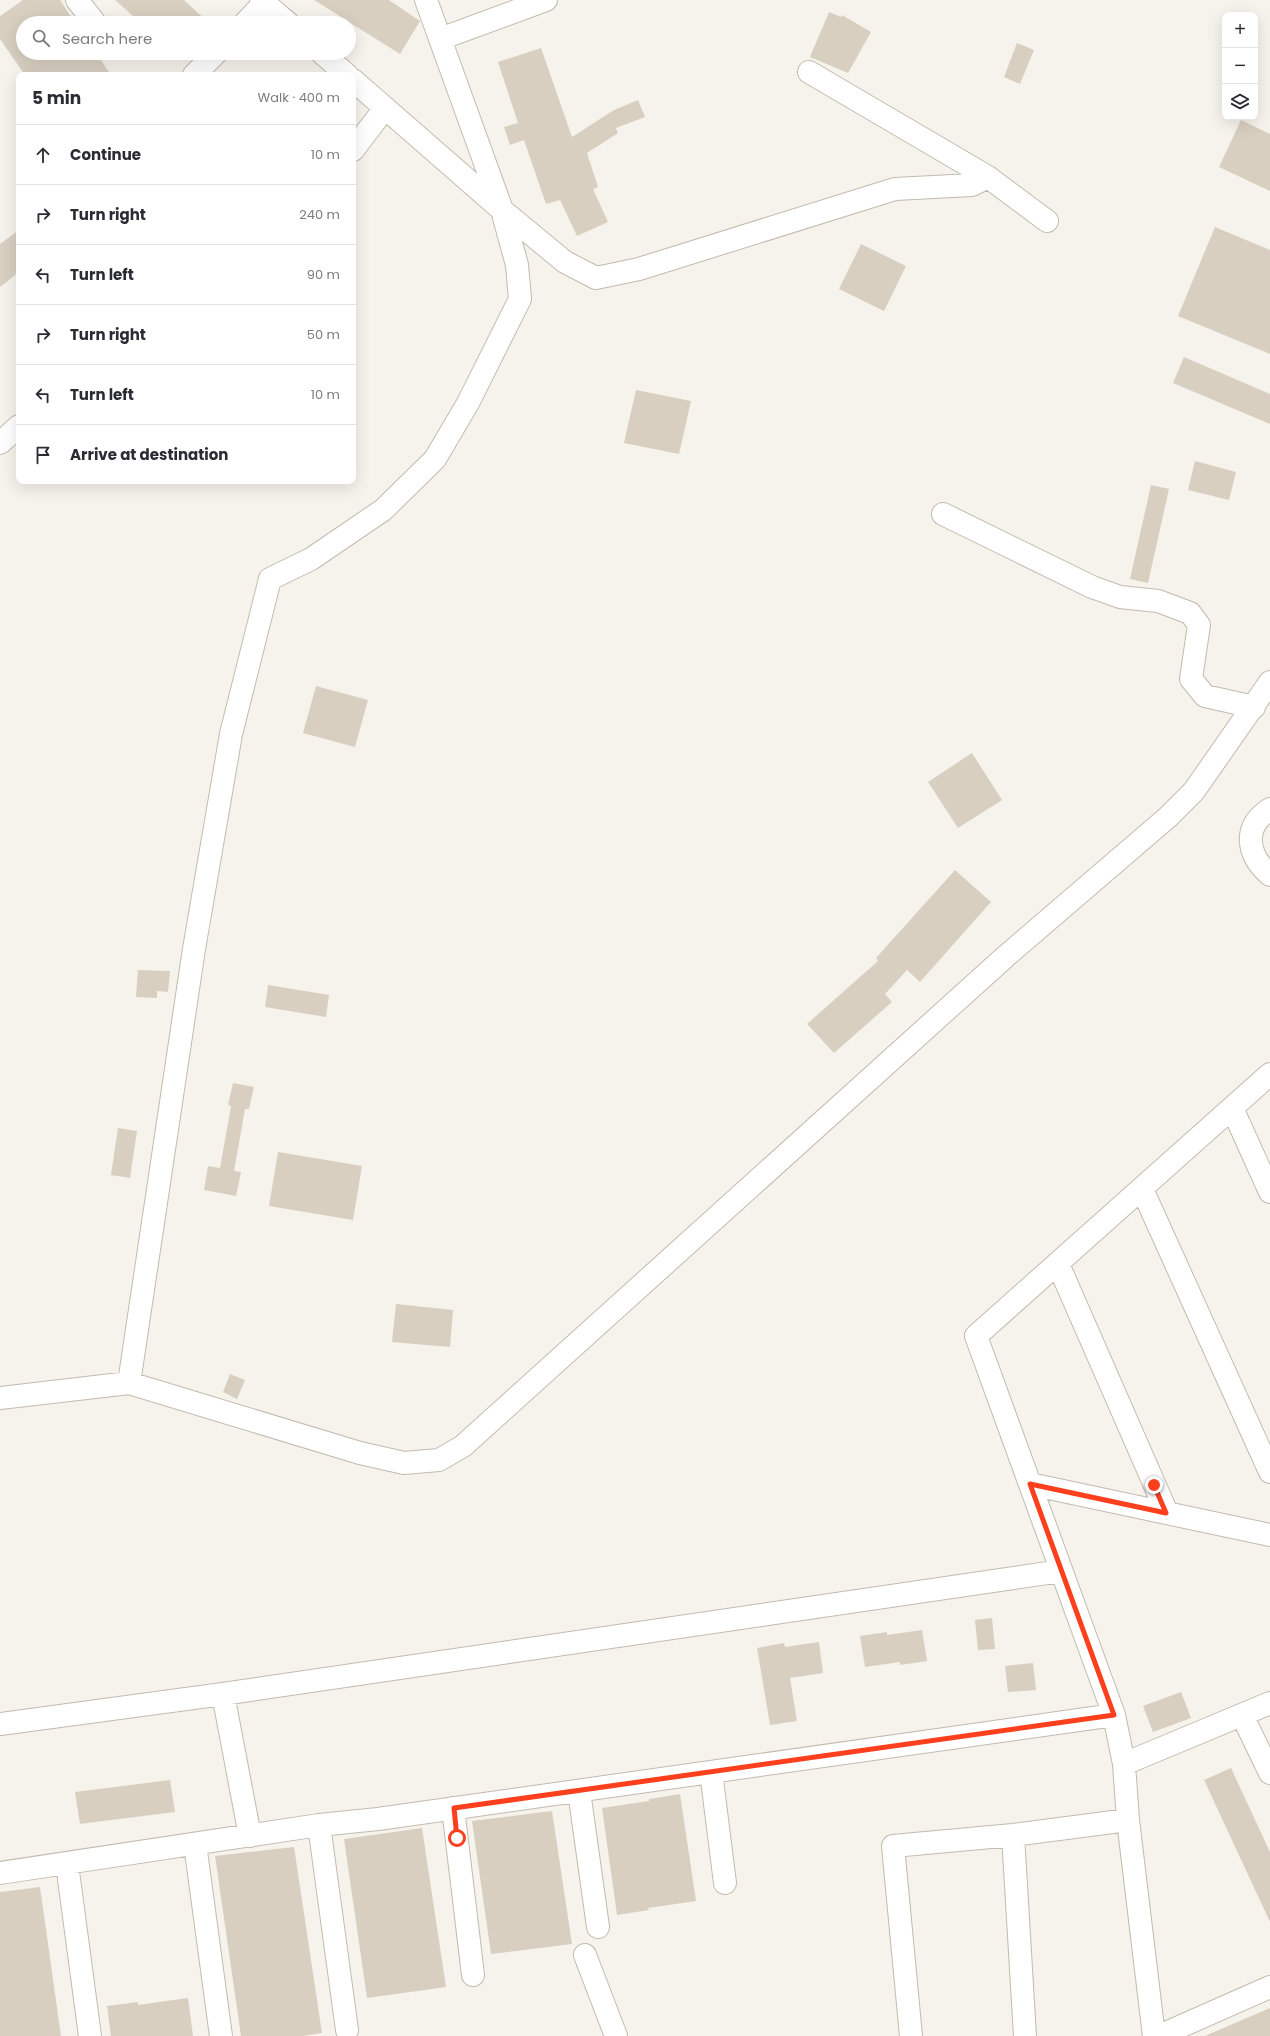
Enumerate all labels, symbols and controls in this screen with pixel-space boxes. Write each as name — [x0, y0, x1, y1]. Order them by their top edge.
map controls — [1222, 12, 1258, 120]
button: + — [1222, 12, 1258, 48]
search box — [16, 16, 356, 60]
icon: search — [30, 27, 52, 49]
text: Search here — [62, 28, 152, 49]
button: − — [1222, 48, 1258, 84]
button: layers — [1222, 84, 1258, 120]
text: 5 min — [32, 86, 81, 110]
text: Walk · 400 m — [258, 88, 340, 107]
icon: ahead — [32, 144, 54, 166]
text: Continue — [70, 144, 141, 165]
text: 10 m — [311, 145, 340, 164]
icon: right — [32, 204, 54, 226]
text: Turn right — [70, 204, 146, 225]
text: 240 m — [299, 205, 340, 224]
icon: left — [32, 264, 54, 286]
text: Turn left — [70, 264, 134, 285]
text: 90 m — [307, 265, 340, 284]
icon: right — [32, 324, 54, 346]
text: Turn right — [70, 324, 146, 345]
text: 50 m — [307, 325, 340, 344]
icon: left — [32, 384, 54, 406]
text: Turn left — [70, 384, 134, 405]
text: 10 m — [311, 385, 340, 404]
icon: arrive — [32, 444, 54, 466]
text: Arrive at destination — [70, 444, 228, 465]
route end — [1145, 1476, 1163, 1494]
route start — [448, 1829, 466, 1847]

